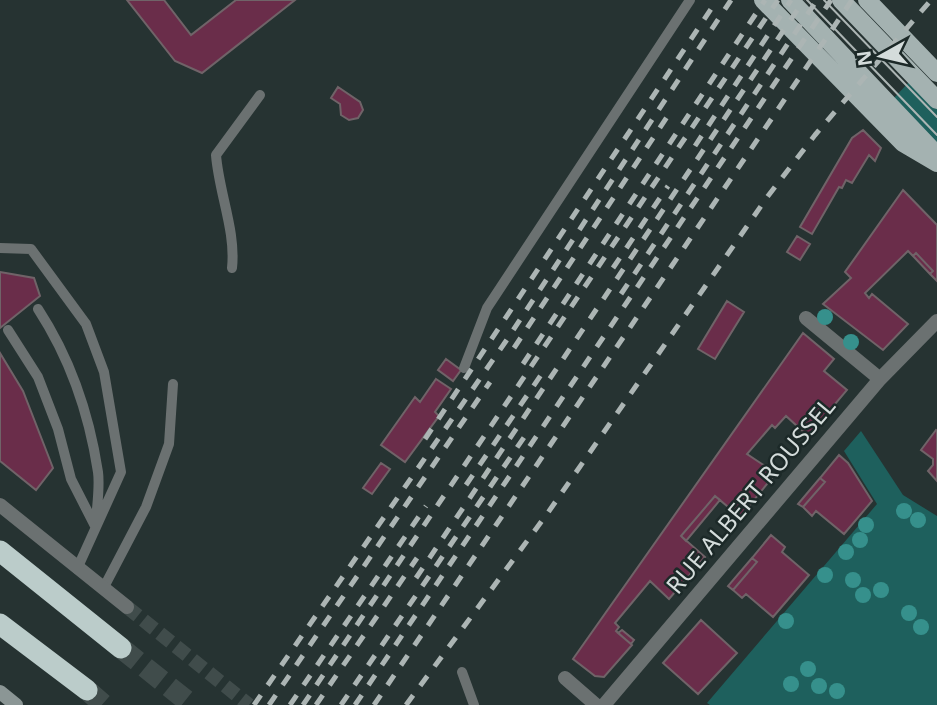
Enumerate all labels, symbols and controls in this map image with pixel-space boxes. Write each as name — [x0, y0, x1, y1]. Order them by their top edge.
north arrow — [846, 21, 916, 91]
text: N — [850, 49, 878, 68]
street label: RUE ALBERT ROUSSEL — [658, 390, 842, 600]

